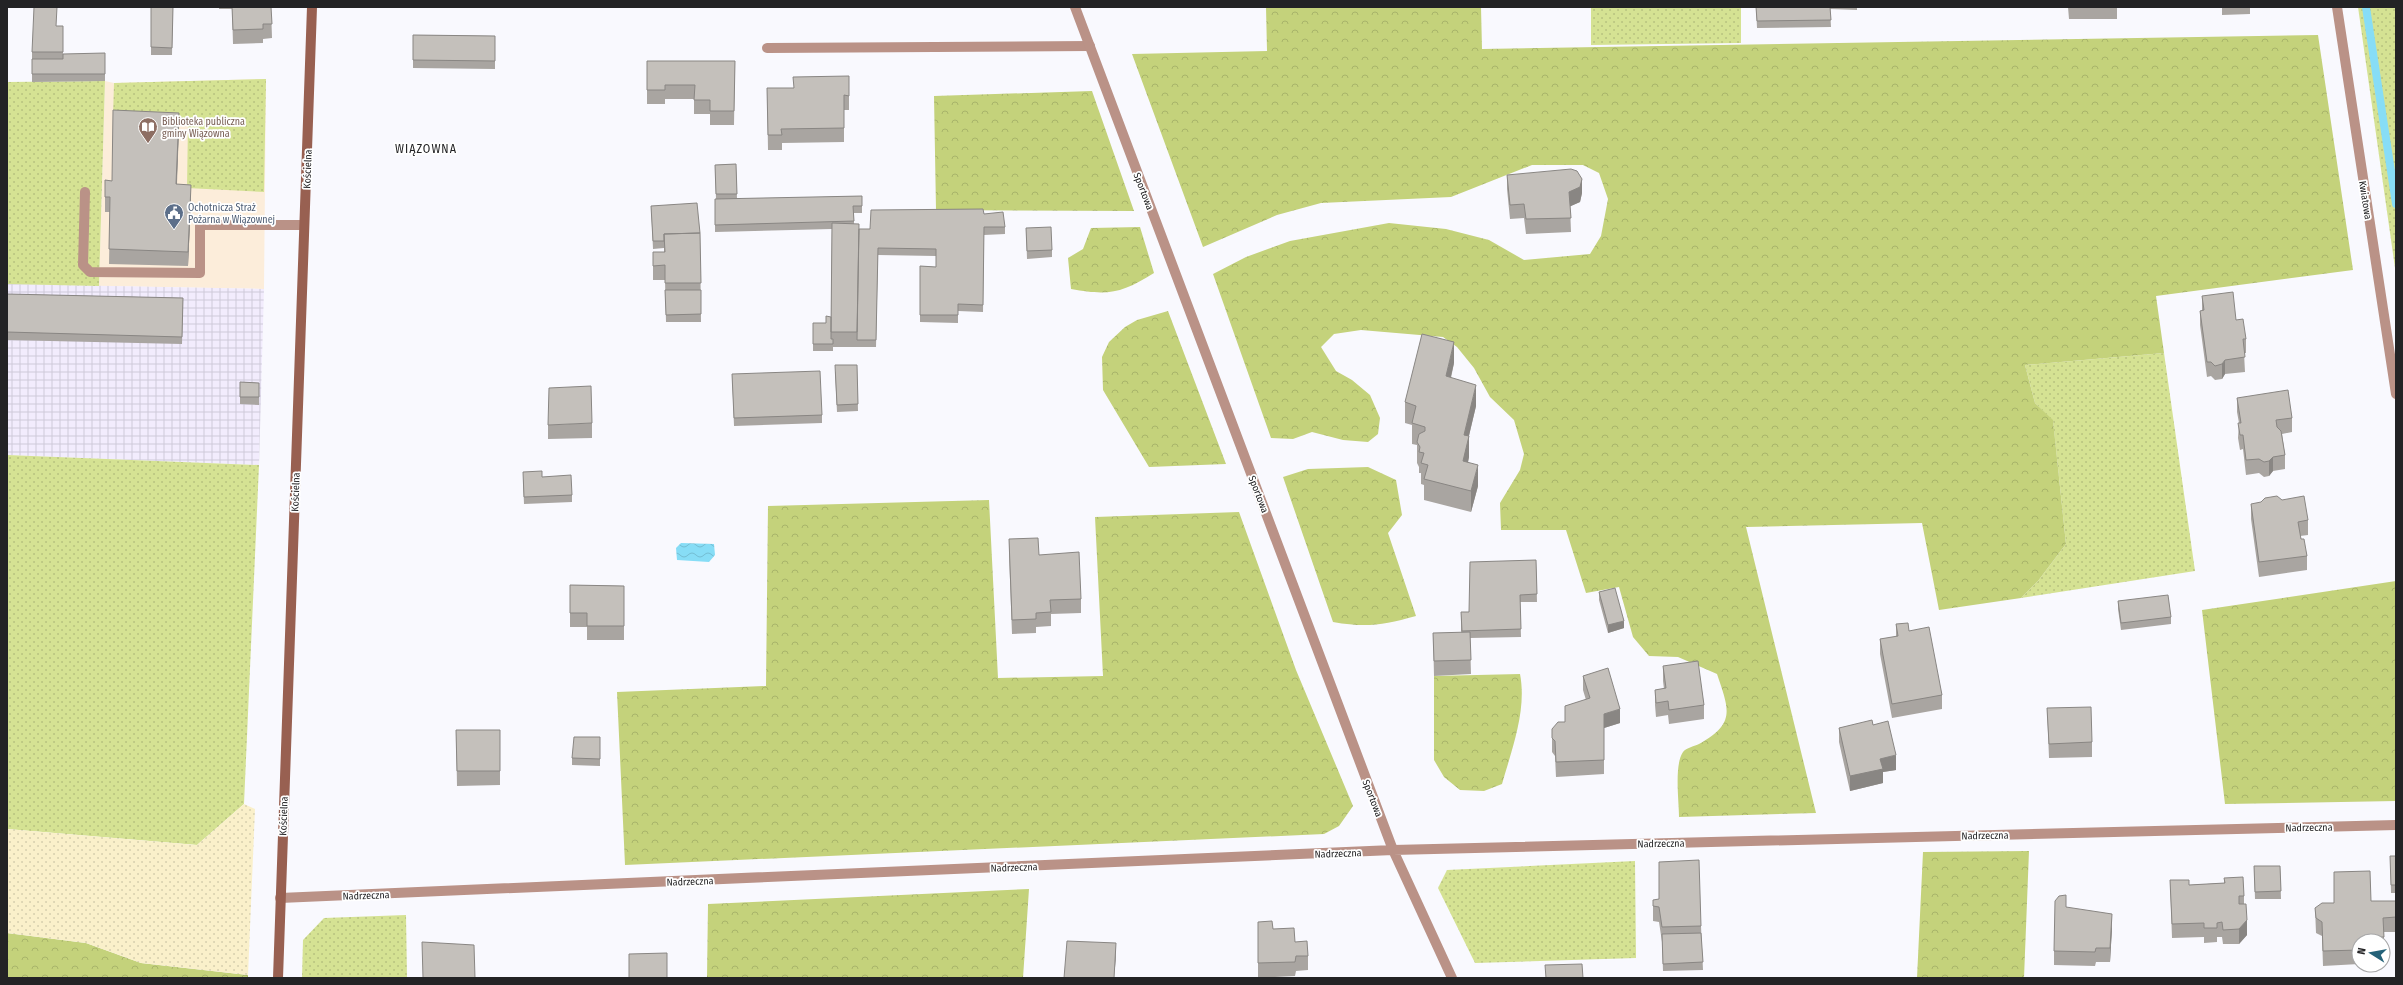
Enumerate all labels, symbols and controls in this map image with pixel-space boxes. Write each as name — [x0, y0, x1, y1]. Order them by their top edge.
library icon: Biblioteka publiczna gminy Wiązowna — [137, 116, 159, 144]
place label: Biblioteka publiczna gminy Wiązowna — [162, 116, 245, 140]
district label: WIĄZOWNA — [395, 142, 457, 156]
street label: Kościelna — [301, 149, 315, 189]
street label: Sportowa — [1131, 171, 1156, 212]
street label: Kwiatowa — [2356, 180, 2374, 220]
public building icon: Ochotnicza Straż Pożarna w Wiązownej — [163, 202, 185, 230]
place label: Ochotnicza Straż Pożarna w Wiązownej — [188, 202, 275, 226]
street label: Kościelna — [289, 472, 303, 512]
street label: Sportowa — [1246, 474, 1271, 515]
street label: Sportowa — [1360, 778, 1385, 819]
street label: Kościelna — [277, 796, 291, 836]
street label: Nadrzeczna — [2285, 822, 2333, 834]
street label: Nadrzeczna — [1961, 830, 2009, 842]
street label: Nadrzeczna — [1637, 838, 1685, 850]
street label: Nadrzeczna — [1314, 847, 1362, 861]
street label: Nadrzeczna — [990, 861, 1038, 875]
street label: Nadrzeczna — [666, 875, 714, 889]
street label: Nadrzeczna — [342, 889, 390, 903]
north arrow — [2351, 933, 2391, 973]
text: N — [2355, 947, 2369, 956]

